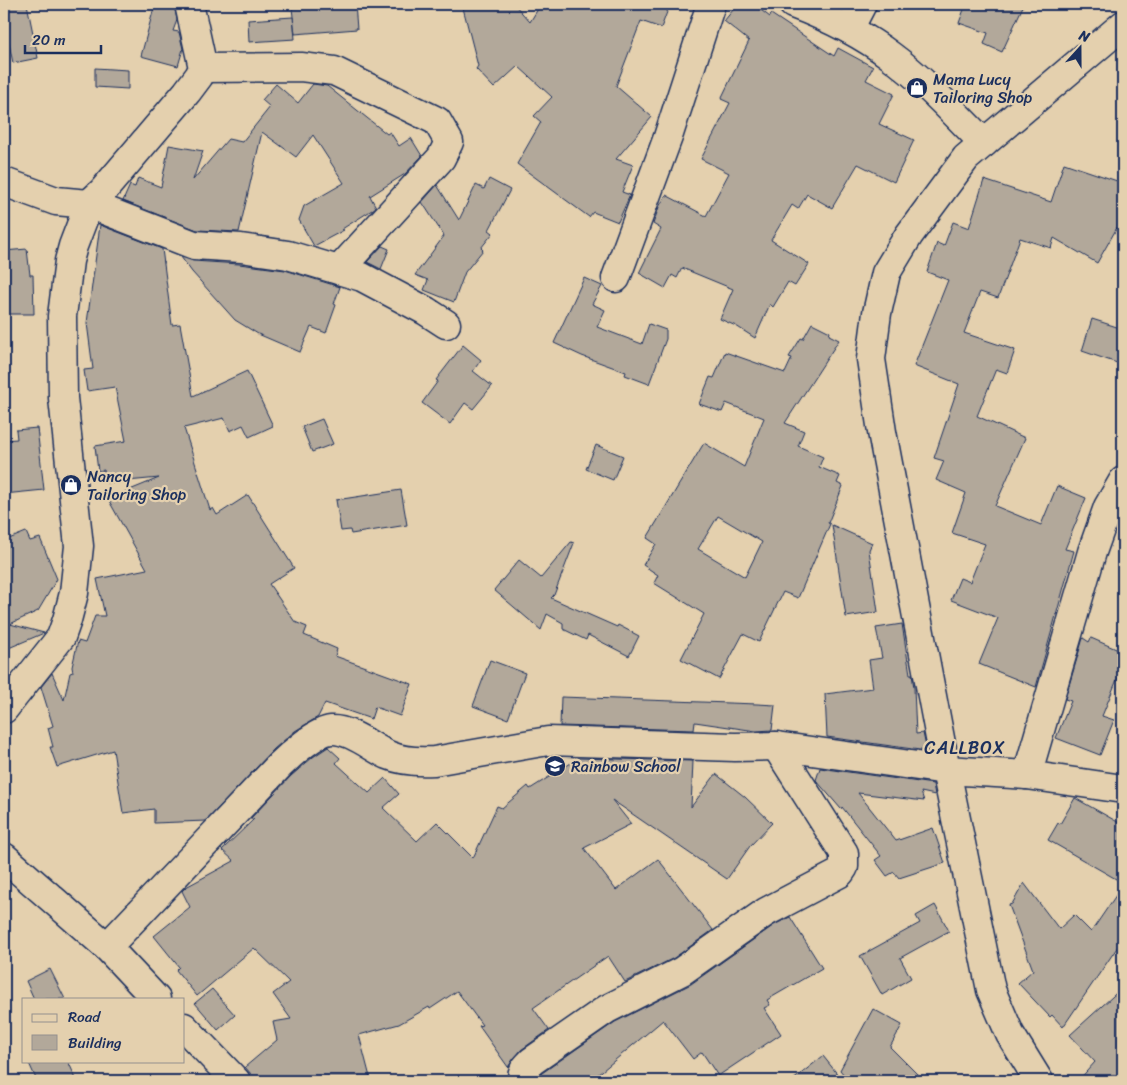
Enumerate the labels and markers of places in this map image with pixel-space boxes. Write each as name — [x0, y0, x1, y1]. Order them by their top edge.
place label: Mama Lucy Tailoring Shop — [933, 65, 1033, 112]
shop icon: Mama Lucy Tailoring Shop — [905, 76, 929, 100]
place label: Nancy Tailoring Shop — [87, 462, 187, 509]
shop icon: Nancy Tailoring Shop — [59, 473, 83, 497]
place label: Rainbow School — [571, 752, 681, 781]
school or university icon: Rainbow School — [543, 754, 567, 778]

